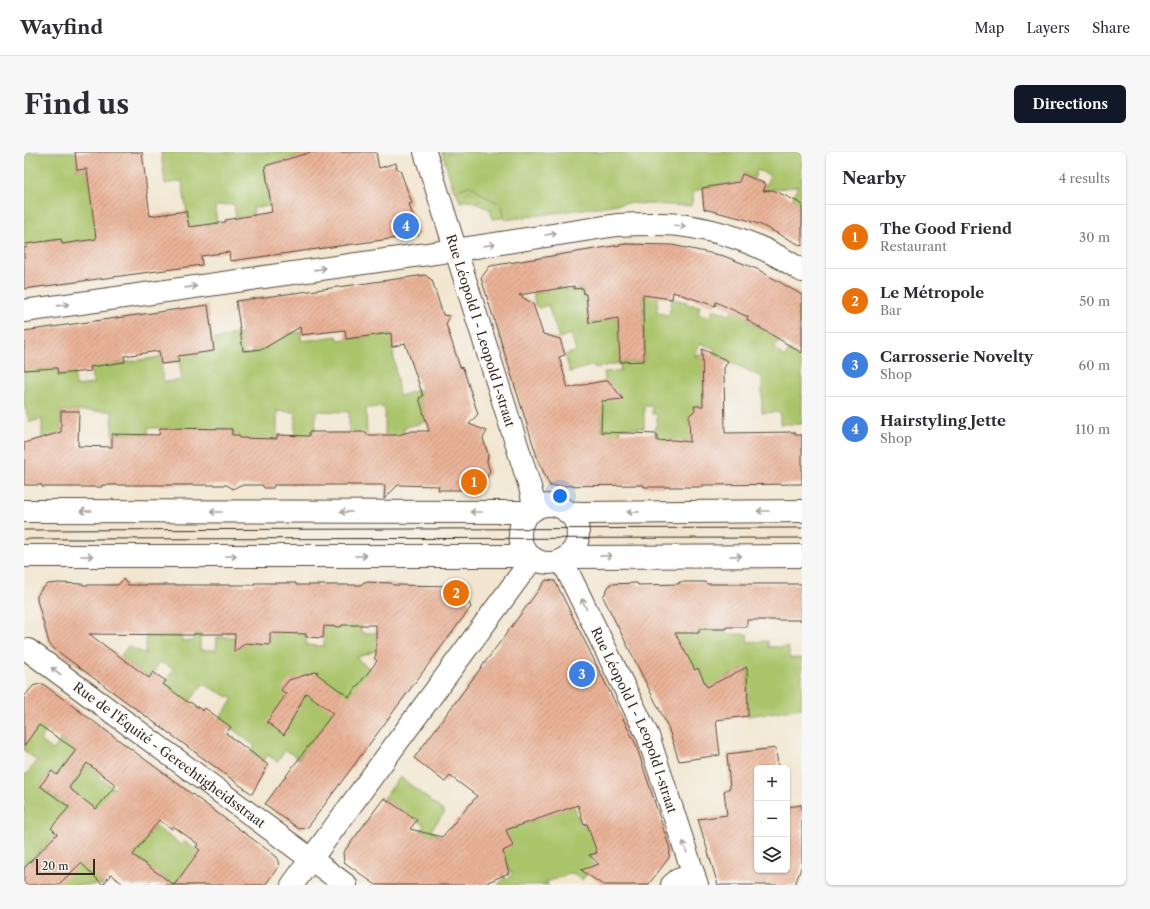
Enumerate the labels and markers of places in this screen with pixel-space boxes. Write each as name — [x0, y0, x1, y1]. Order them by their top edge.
pin: 4 — [393, 211, 419, 241]
pin: 1 — [461, 467, 487, 497]
pin: 2 — [443, 578, 469, 608]
pin: 3 — [569, 659, 595, 689]

